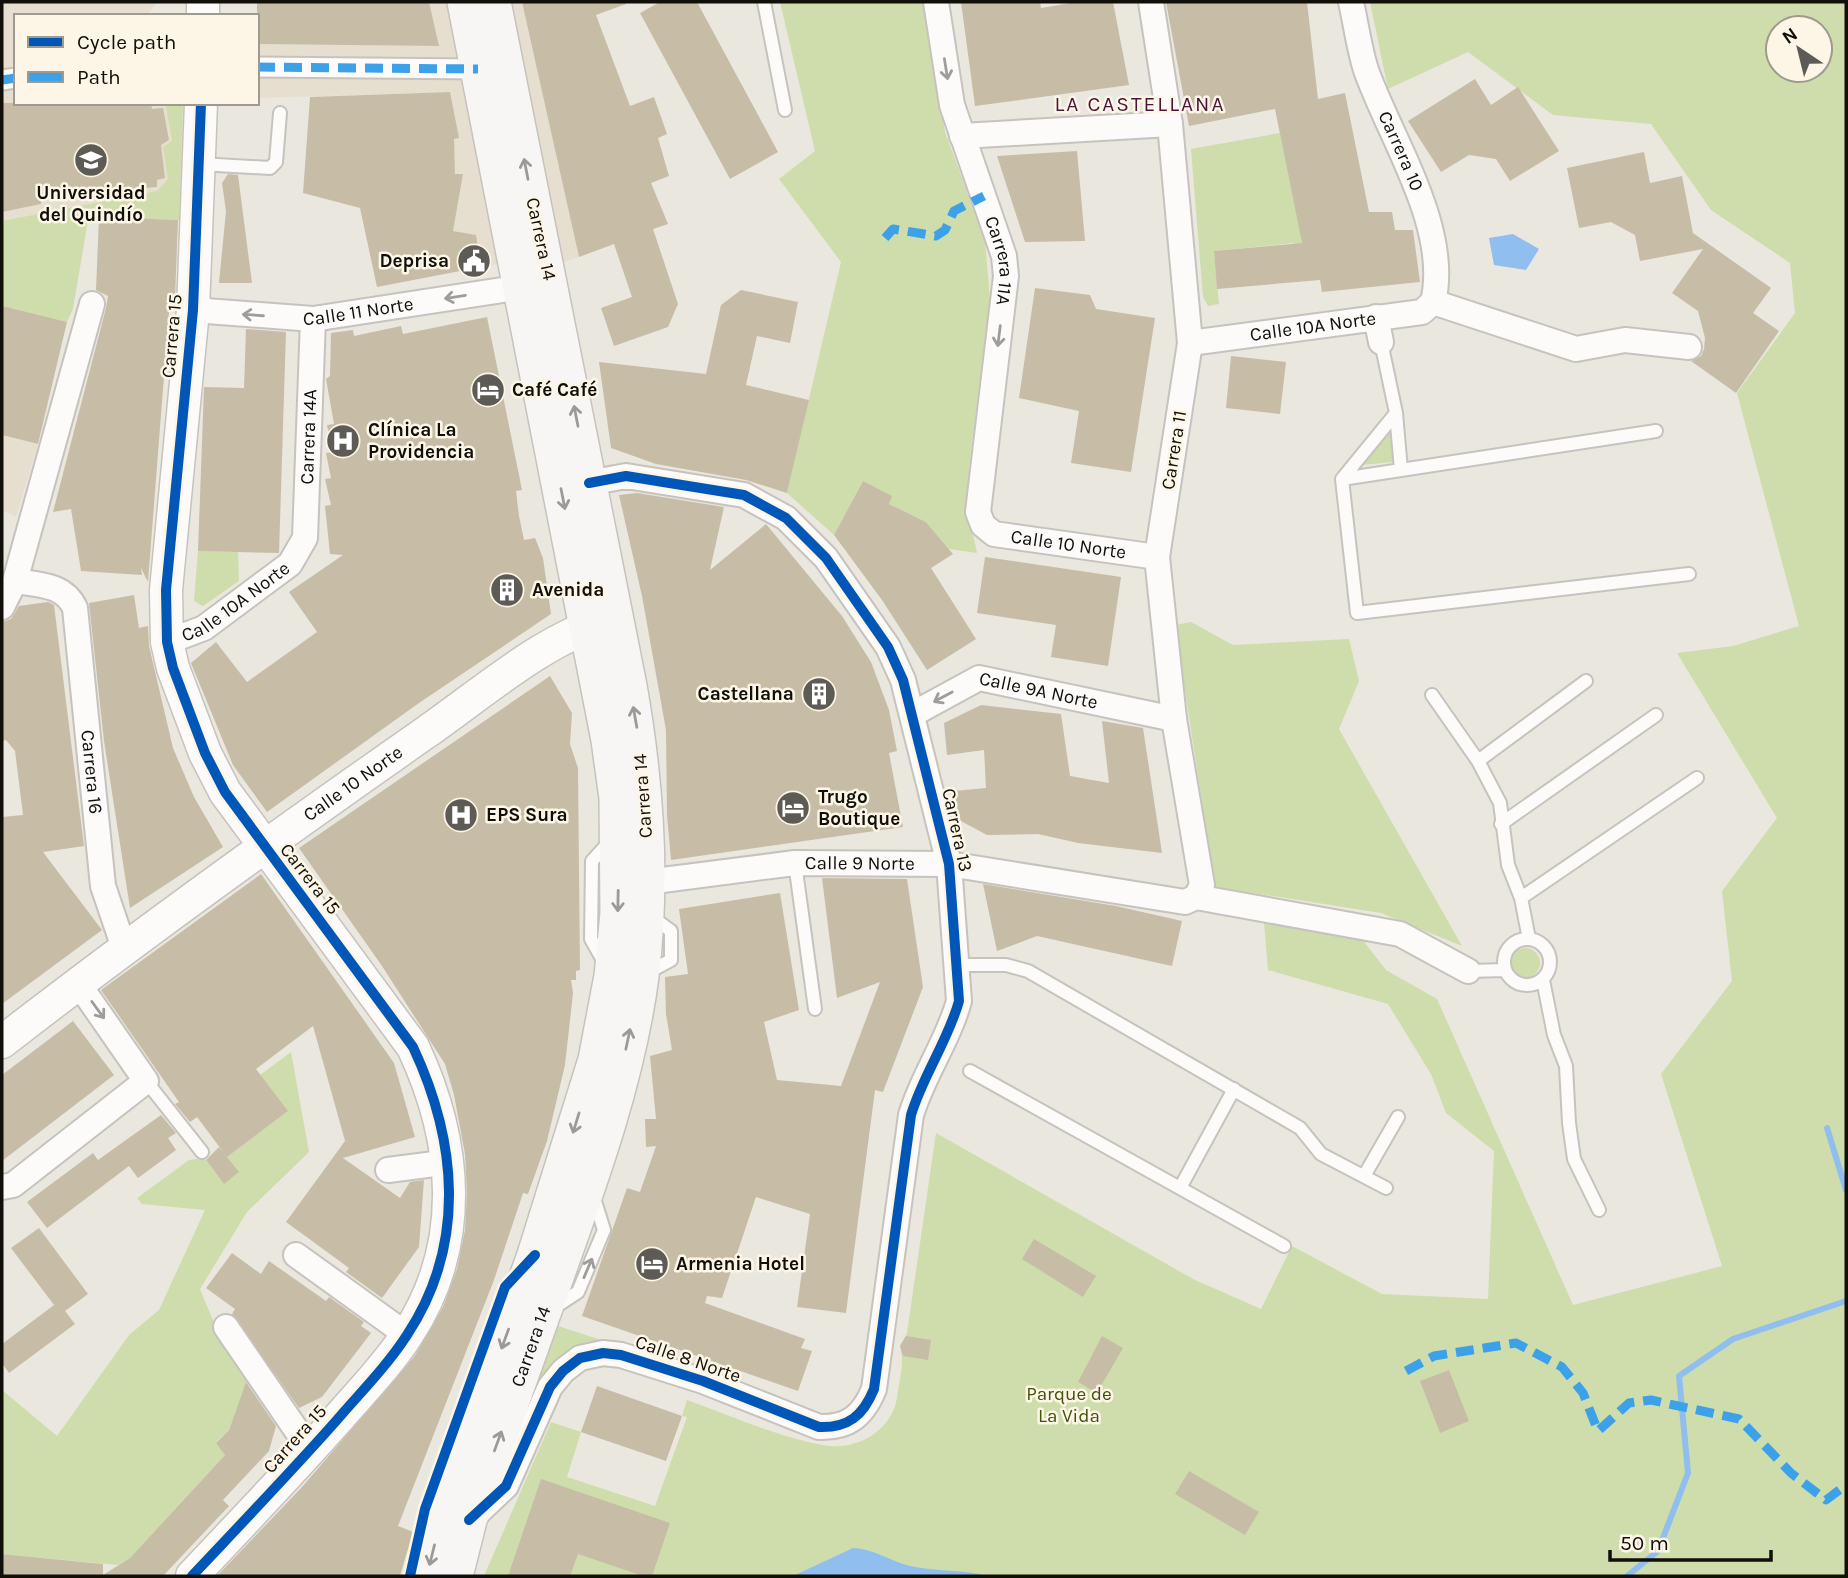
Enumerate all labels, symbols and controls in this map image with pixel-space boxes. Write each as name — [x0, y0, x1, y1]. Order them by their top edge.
legend — [14, 14, 259, 105]
north arrow — [1764, 14, 1834, 84]
text: N — [1778, 23, 1802, 49]
text: Cycle path — [77, 30, 177, 54]
one-way arrow — [940, 57, 953, 80]
text: Path — [77, 65, 121, 89]
district label: LA CASTELLANA — [1055, 92, 1225, 116]
street label: Carrera 10 — [1373, 108, 1428, 194]
school or university icon: Universidad del Quindío — [72, 141, 110, 179]
one-way arrow — [519, 158, 533, 181]
place label: Universidad del Quindío — [36, 182, 146, 226]
street label: Carrera 14 — [521, 195, 561, 283]
street label: Carrera 11A — [980, 213, 1017, 307]
public building icon: Deprisa — [455, 242, 493, 280]
place label: Deprisa — [379, 250, 449, 272]
one-way arrow — [444, 291, 467, 304]
street label: Carrera 15 — [157, 293, 187, 379]
street label: Calle 11 Norte — [302, 293, 415, 330]
street label: Calle 10A Norte — [1248, 307, 1377, 346]
one-way arrow — [241, 308, 264, 321]
one-way arrow — [992, 324, 1005, 347]
hotel icon: Café Café — [469, 371, 507, 409]
place label: Café Café — [512, 379, 597, 401]
street label: Carrera 14A — [296, 389, 321, 485]
one-way arrow — [568, 405, 582, 428]
street label: Carrera 11 — [1157, 409, 1191, 491]
place label: Clínica La Providencia — [368, 419, 474, 463]
hospital icon: Clínica La Providencia — [324, 422, 362, 460]
one-way arrow — [557, 487, 570, 510]
street label: Calle 10 Norte — [1009, 525, 1128, 564]
street label: Calle 10A Norte — [178, 557, 294, 646]
building icon: Avenida — [488, 571, 526, 609]
place label: Avenida — [532, 579, 604, 601]
street label: Calle 9A Norte — [977, 667, 1100, 714]
building icon: Castellana — [800, 675, 838, 713]
place label: Castellana — [698, 683, 794, 705]
one-way arrow — [933, 691, 954, 705]
one-way arrow — [627, 706, 641, 729]
street label: Carrera 16 — [76, 729, 107, 815]
street label: Calle 10 Norte — [299, 741, 407, 826]
street label: Carrera 14 — [629, 753, 657, 839]
place label: Trugo Boutique — [818, 786, 900, 830]
street label: Carrera 13 — [937, 786, 977, 874]
hotel icon: Trugo Boutique — [774, 789, 812, 827]
hospital icon: EPS Sura — [442, 796, 480, 834]
place label: EPS Sura — [486, 804, 568, 826]
street label: Carrera 15 — [275, 839, 345, 919]
street label: Calle 9 Norte — [805, 852, 915, 875]
one-way arrow — [611, 889, 625, 912]
one-way arrow — [91, 1000, 105, 1019]
one-way arrow — [621, 1028, 635, 1051]
one-way arrow — [569, 1112, 581, 1134]
hotel icon: Armenia Hotel — [633, 1245, 671, 1283]
place label: Armenia Hotel — [676, 1253, 805, 1275]
one-way arrow — [583, 1258, 596, 1279]
street label: Carrera 14 — [506, 1303, 556, 1390]
one-way arrow — [498, 1328, 510, 1350]
street label: Calle 8 Norte — [632, 1331, 744, 1387]
park label: Parque de La Vida — [1026, 1383, 1112, 1427]
street label: Carrera 15 — [259, 1400, 331, 1478]
one-way arrow — [493, 1431, 505, 1453]
scale bar — [1610, 1518, 1771, 1562]
text: 50 m — [1620, 1531, 1669, 1555]
one-way arrow — [425, 1543, 438, 1566]

